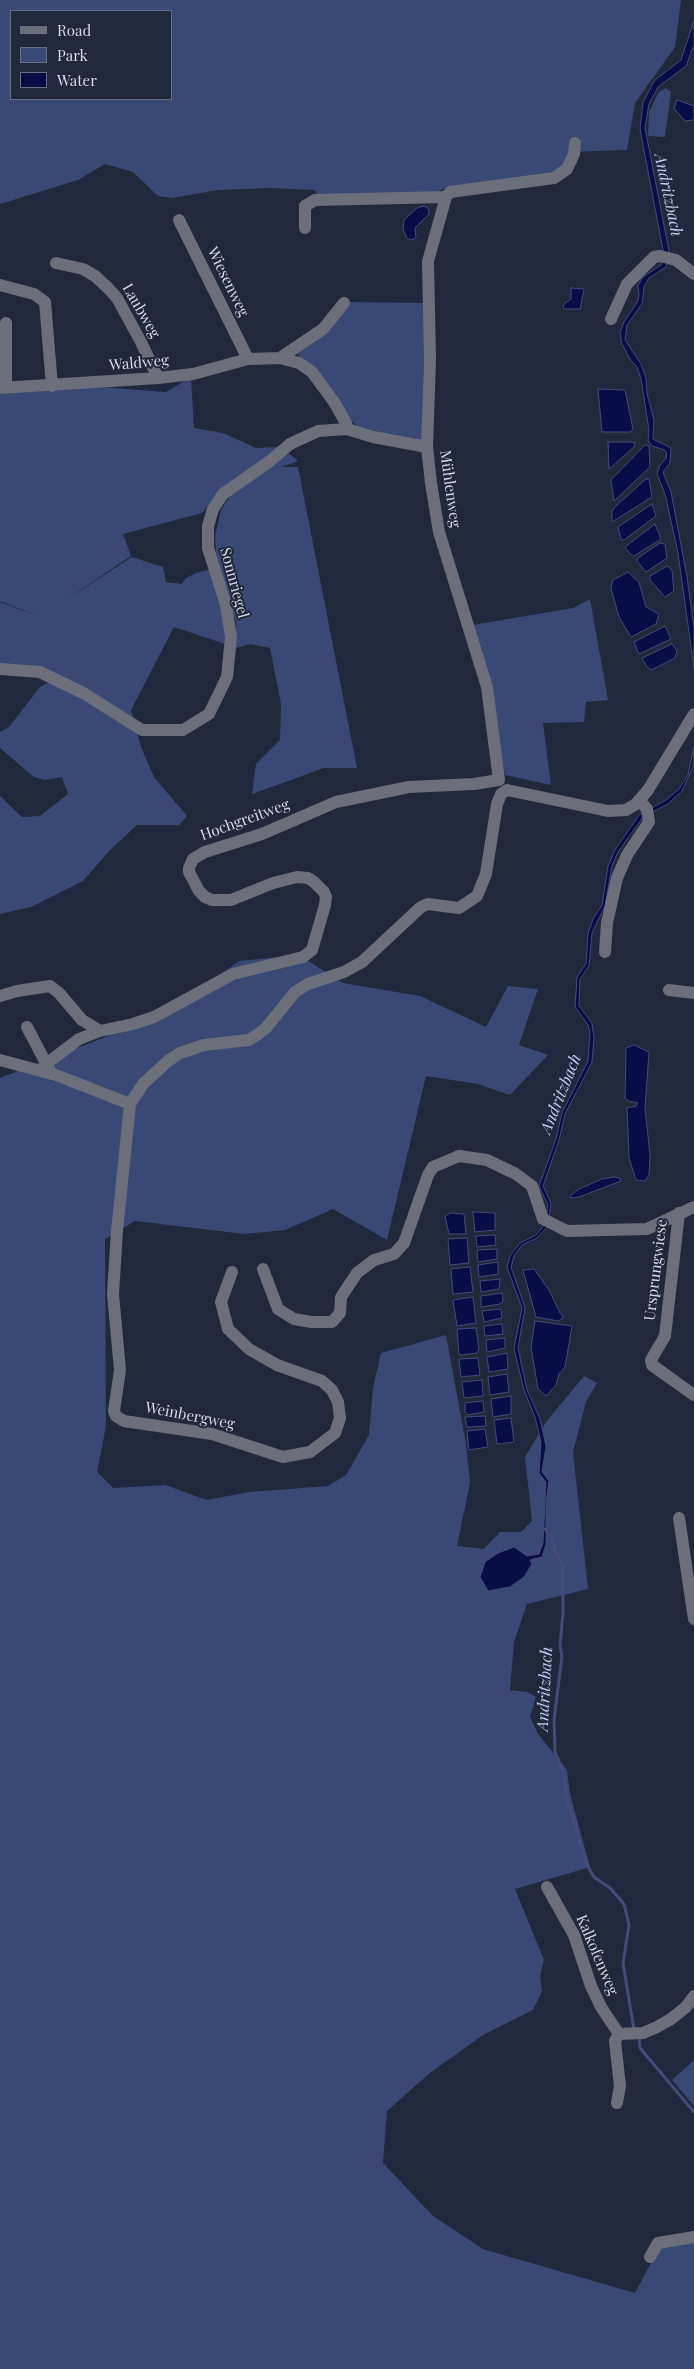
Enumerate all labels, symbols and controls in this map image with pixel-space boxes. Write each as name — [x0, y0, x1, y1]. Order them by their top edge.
legend — [10, 10, 172, 100]
text: Road — [57, 20, 91, 40]
text: Park — [57, 45, 88, 65]
text: Water — [57, 70, 97, 90]
water label: Andritzbach — [650, 152, 686, 238]
street label: Wiesenweg — [203, 244, 253, 320]
street label: Laubweg — [118, 280, 164, 342]
street label: Waldweg — [108, 351, 170, 375]
street label: Mühlenweg — [436, 449, 464, 529]
street label: Sonnriegel — [216, 546, 252, 620]
street label: Hochgreitweg — [198, 796, 292, 844]
water label: Andritzbach — [536, 1051, 586, 1137]
street label: Ursprungwiese — [641, 1218, 671, 1322]
street label: Weinbergweg — [144, 1398, 236, 1434]
water label: Andritzbach — [533, 1647, 557, 1731]
street label: Kalkofenweg — [572, 1912, 622, 1998]

